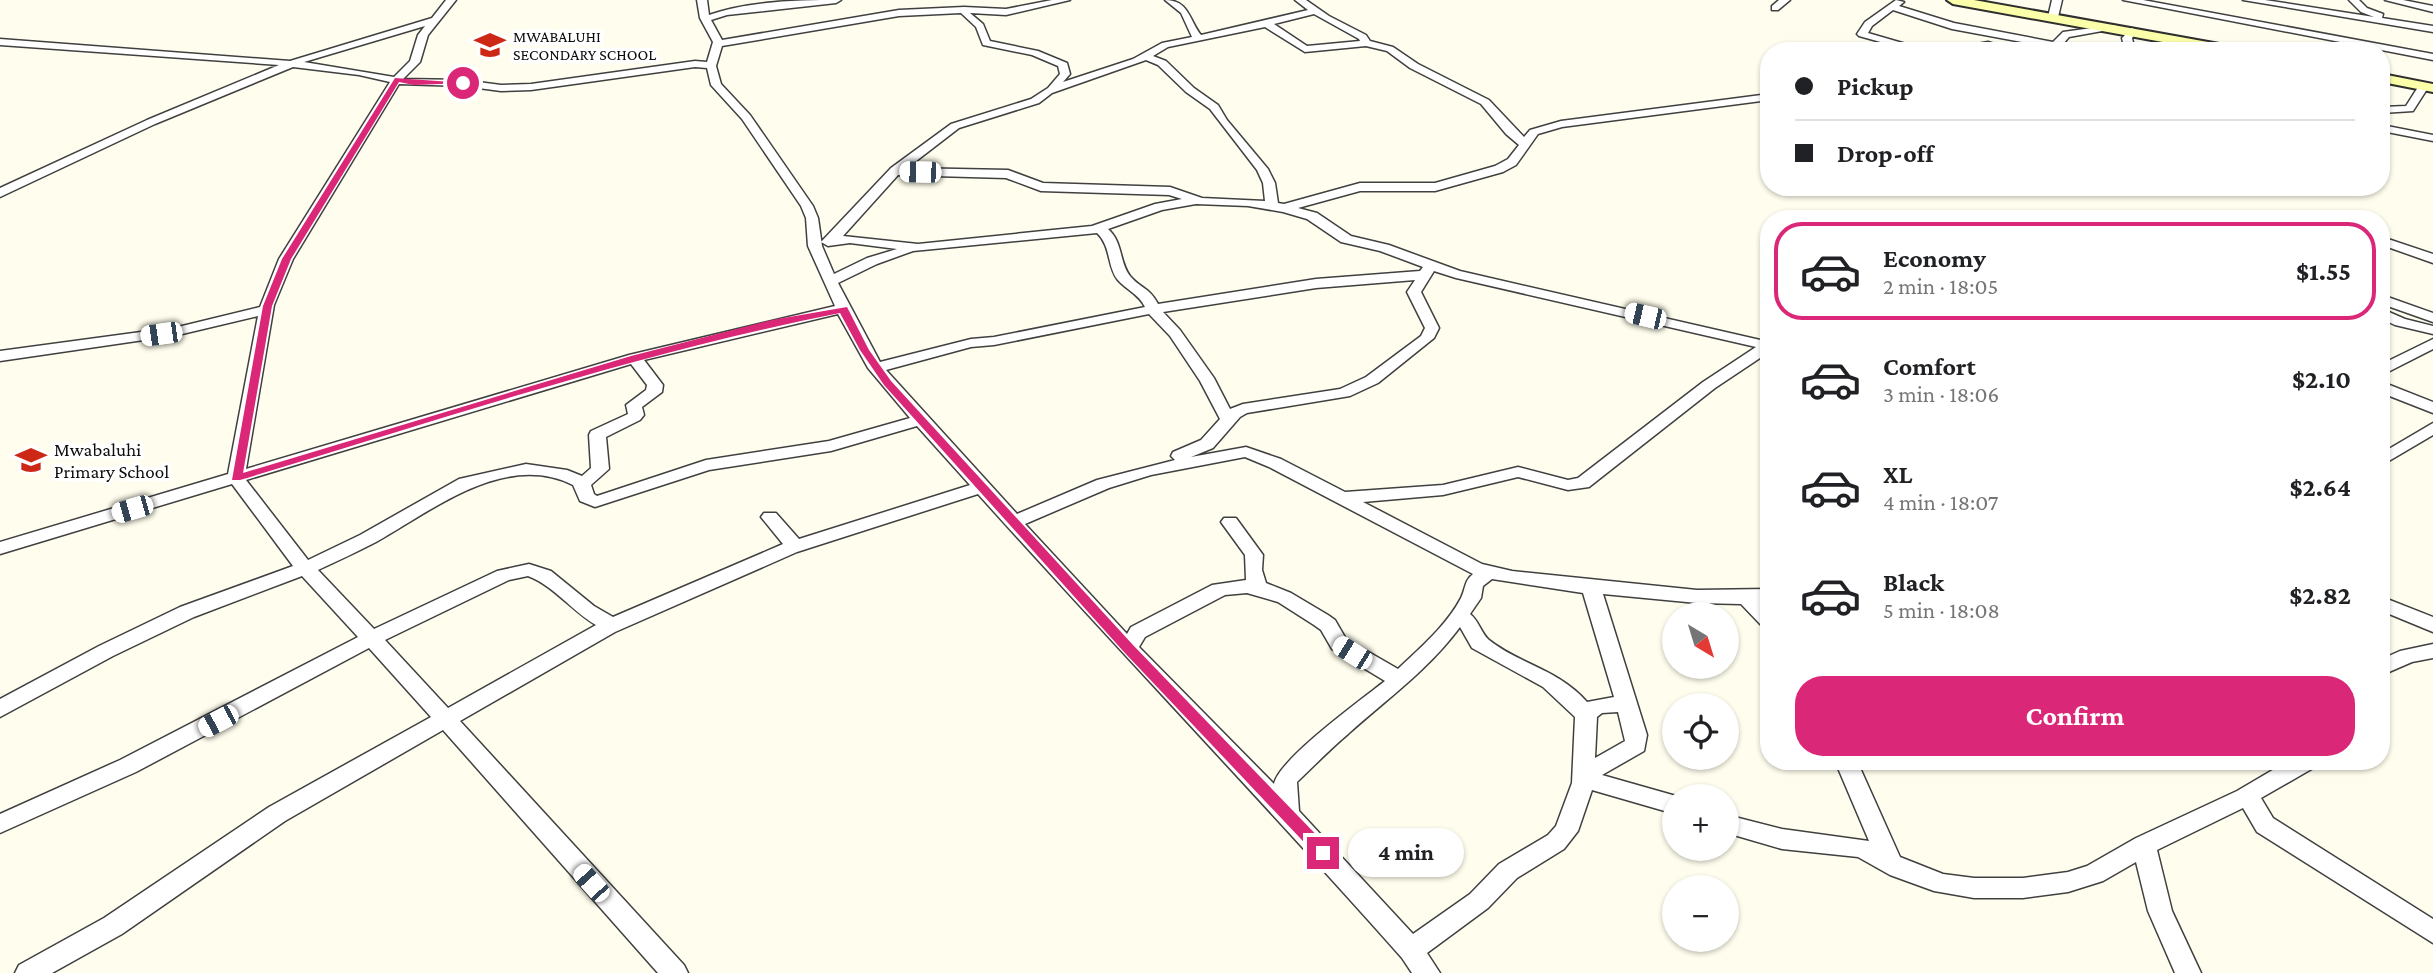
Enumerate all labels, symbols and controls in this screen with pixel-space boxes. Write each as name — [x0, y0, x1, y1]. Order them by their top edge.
school or university icon: MWABALUHI SECONDARY SCHOOL — [473, 28, 507, 62]
place label: MWABALUHI SECONDARY SCHOOL — [513, 28, 656, 63]
route start — [447, 67, 479, 99]
text: Pickup — [1837, 72, 1914, 101]
text: Drop-off — [1837, 139, 1934, 168]
car — [899, 161, 942, 183]
icon: car — [1799, 240, 1862, 303]
text: Economy — [1883, 244, 1986, 273]
text: $1.55 — [2296, 257, 2351, 286]
text: 2 min · 18:05 — [1883, 273, 1998, 299]
car — [1623, 301, 1668, 331]
car — [139, 321, 184, 347]
icon: car — [1799, 348, 1862, 411]
text: Comfort — [1883, 352, 1976, 381]
text: $2.10 — [2292, 365, 2351, 394]
text: 3 min · 18:06 — [1883, 381, 1999, 407]
place label: Mwabaluhi Primary School — [54, 439, 169, 482]
school or university icon: Mwabaluhi Primary School — [14, 443, 48, 477]
icon: car — [1799, 456, 1862, 519]
text: XL — [1883, 460, 1912, 489]
text: $2.64 — [2290, 473, 2351, 502]
text: 4 min · 18:07 — [1883, 489, 1998, 515]
car — [109, 493, 156, 525]
icon: car — [1799, 564, 1862, 627]
text: Black — [1883, 568, 1944, 597]
text: $2.82 — [2289, 581, 2351, 610]
text: 5 min · 18:08 — [1883, 597, 2000, 623]
north arrow — [1662, 602, 1740, 679]
map controls — [1662, 602, 1739, 952]
car — [1329, 633, 1376, 673]
button: Confirm — [1795, 676, 2355, 756]
button: locate — [1662, 693, 1739, 770]
car — [195, 702, 242, 740]
button: + — [1662, 784, 1739, 861]
callout: 4 min — [1348, 828, 1463, 878]
route end — [1307, 837, 1339, 869]
text: 4 min — [1378, 839, 1434, 865]
car — [570, 860, 613, 906]
button: − — [1662, 875, 1739, 952]

